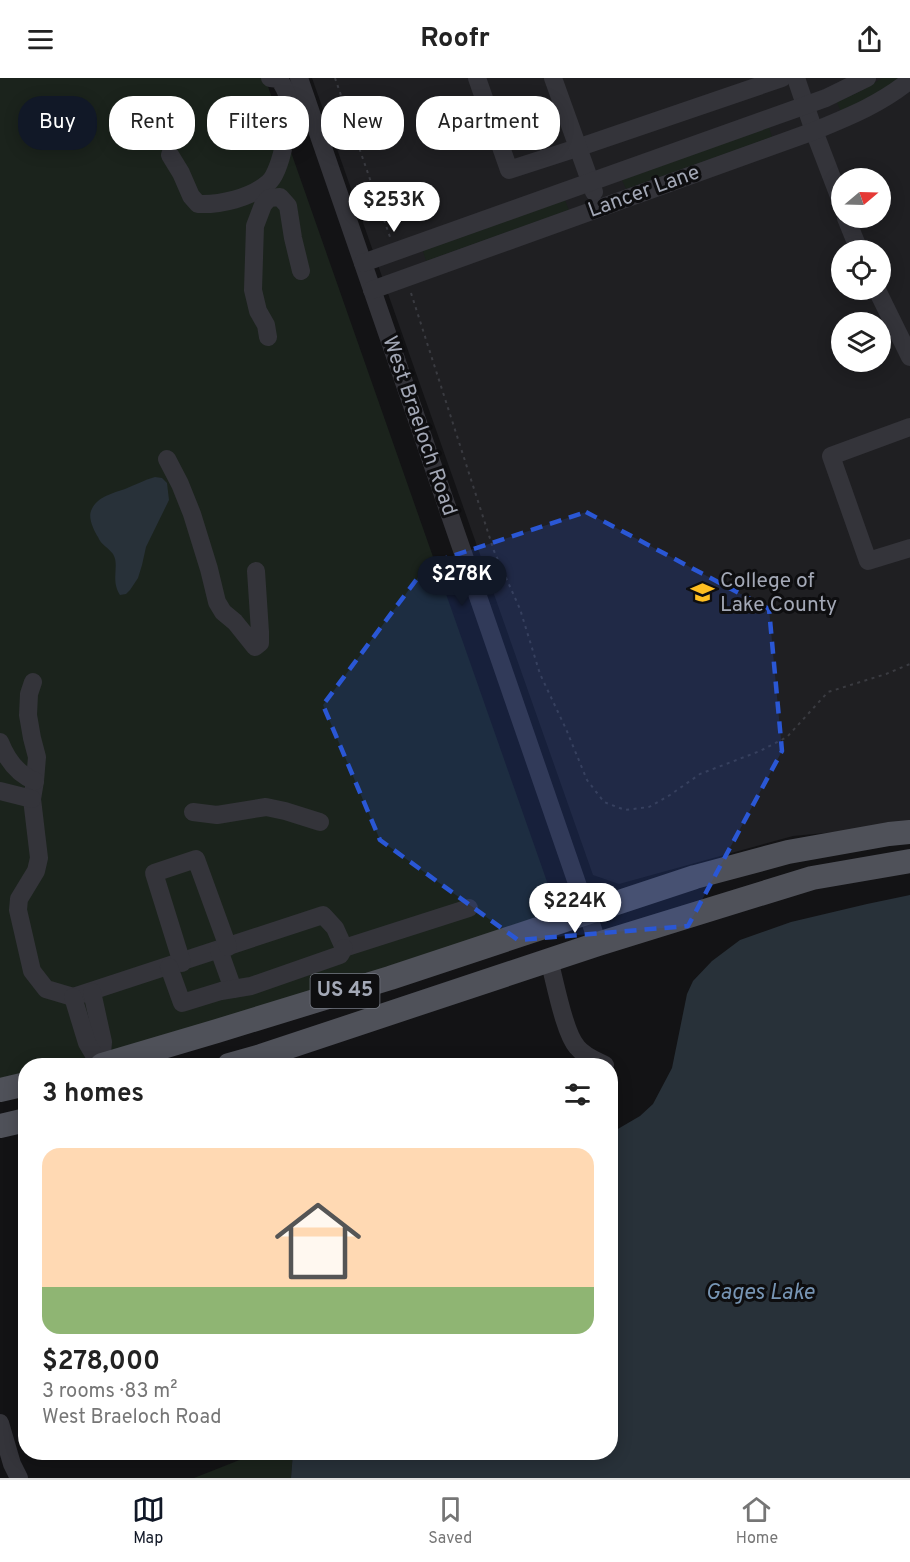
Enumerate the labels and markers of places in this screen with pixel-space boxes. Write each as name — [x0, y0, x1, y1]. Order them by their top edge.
pin: $253K — [352, 182, 436, 233]
pin: $278K — [420, 556, 504, 607]
place label: College of Lake County — [720, 568, 837, 619]
school or university icon: College of Lake County — [689, 580, 715, 606]
pin: $224K — [533, 883, 617, 934]

